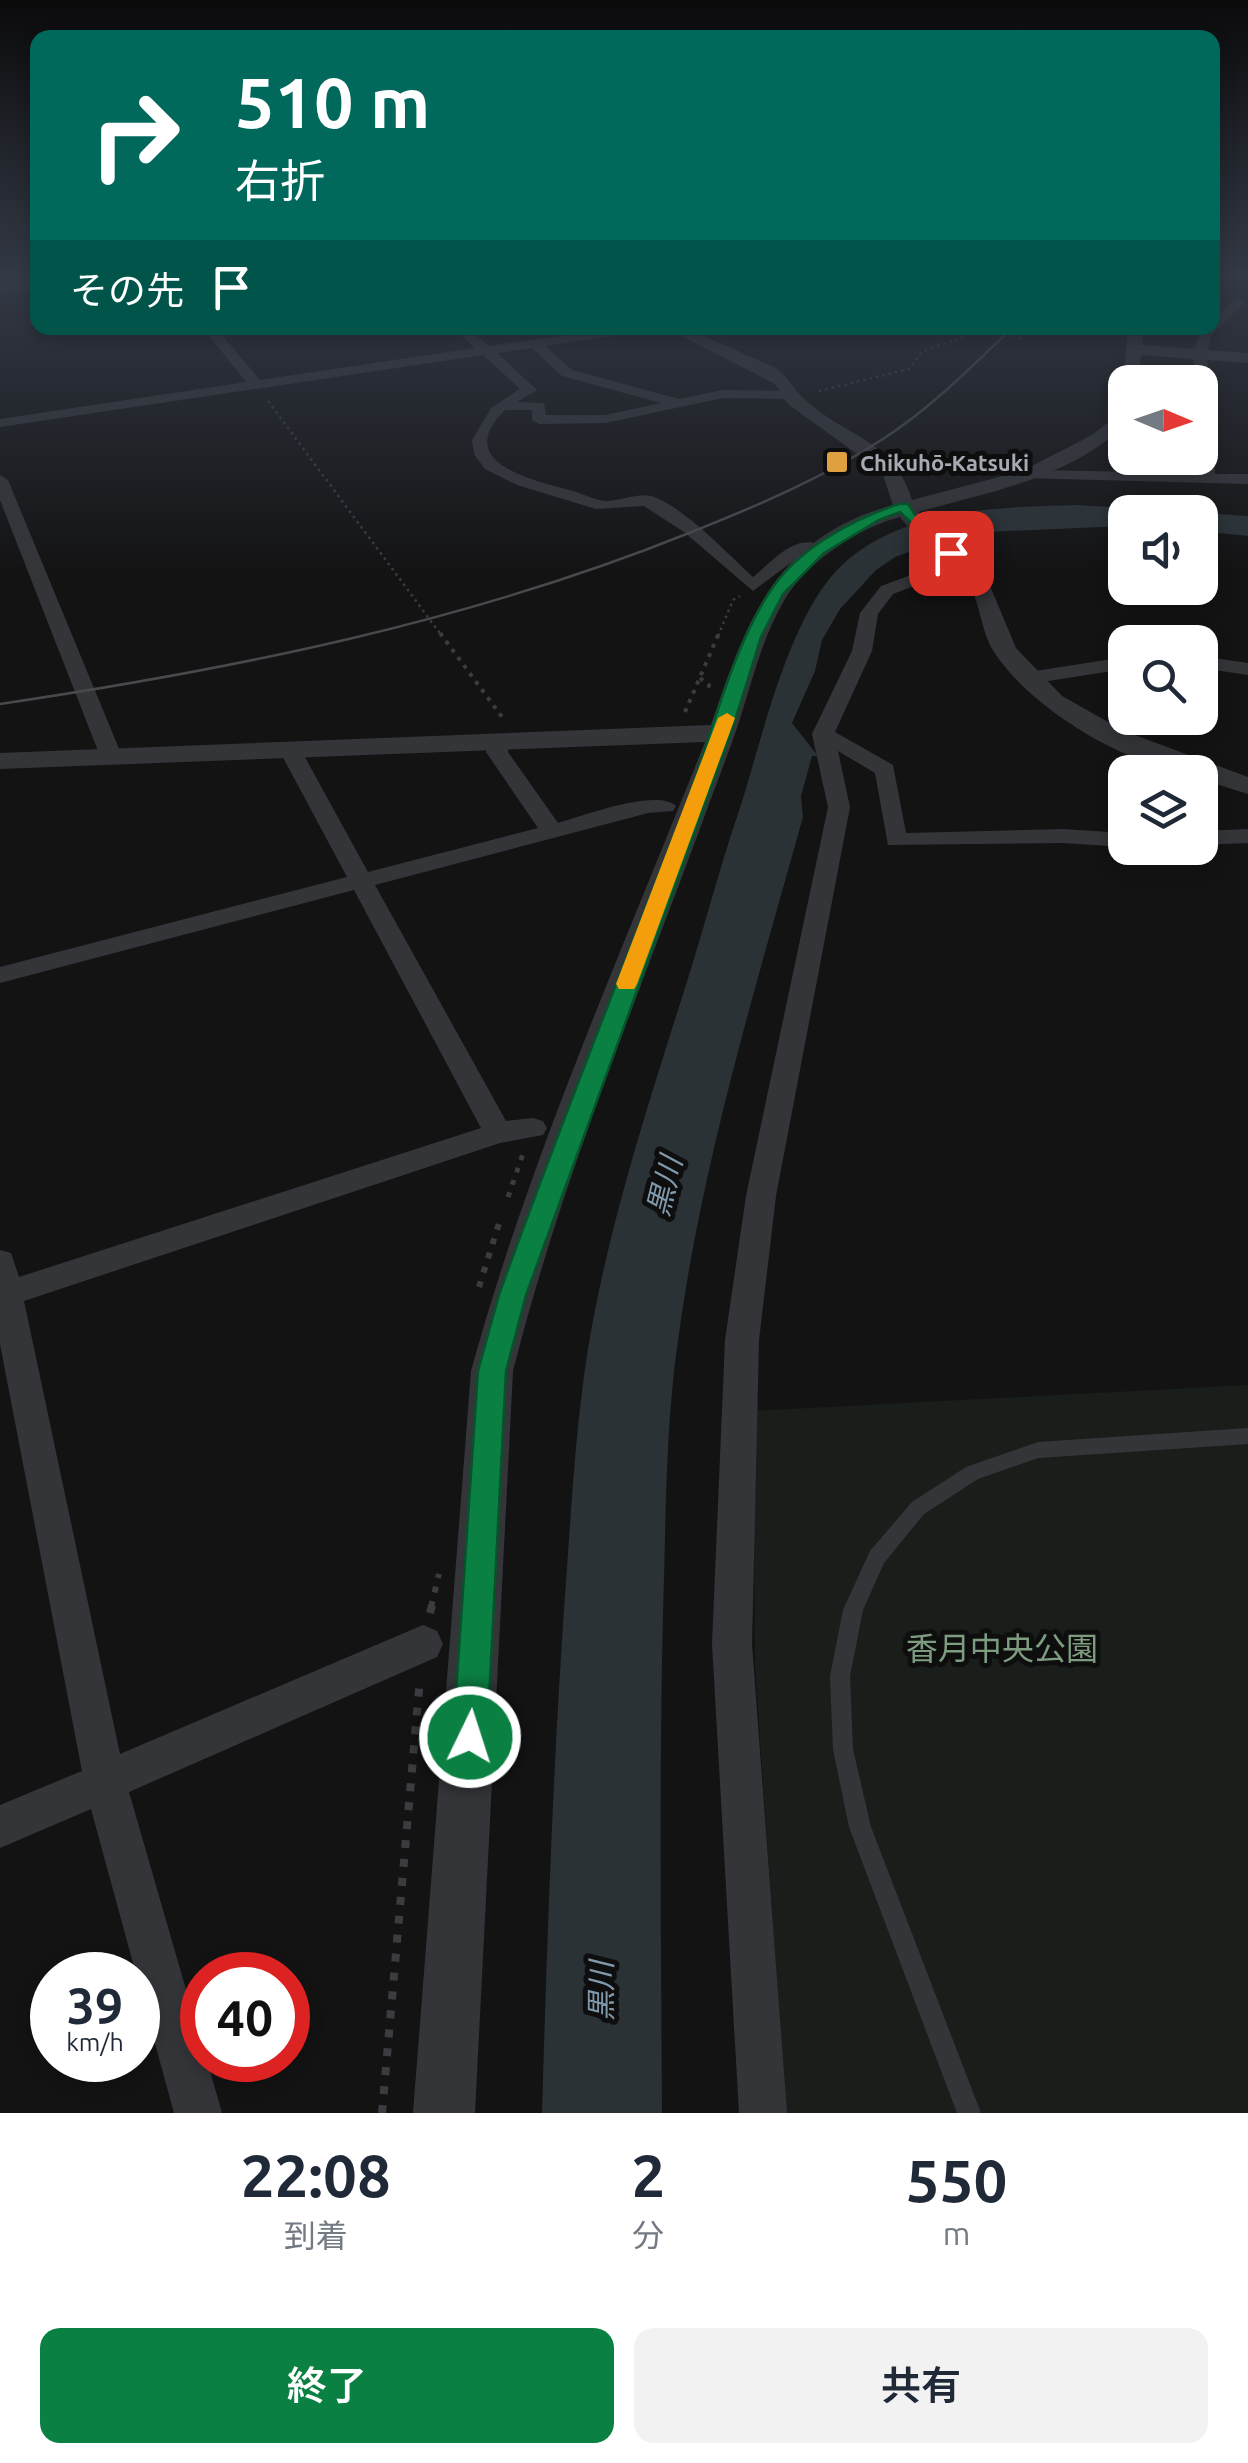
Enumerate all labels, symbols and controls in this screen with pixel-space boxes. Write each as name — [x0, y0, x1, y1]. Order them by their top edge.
text: 510 m — [235, 63, 430, 141]
icon: right — [70, 70, 200, 200]
text: 右折 — [235, 155, 325, 206]
icon: arrive — [204, 260, 259, 315]
text: その先 — [70, 269, 184, 311]
north arrow — [1108, 365, 1218, 475]
map controls — [1108, 365, 1218, 865]
marker: Chikuhō-Katsuki — [824, 449, 850, 475]
place label: Chikuhō-Katsuki — [860, 450, 1029, 475]
button: sound — [1108, 495, 1218, 605]
pin — [909, 511, 994, 596]
icon: arrive — [924, 526, 979, 581]
button: search — [1108, 625, 1218, 735]
button: layers — [1108, 755, 1218, 865]
water label: 黒川 — [640, 1150, 688, 1219]
park label: 香月中央公園 — [906, 1630, 1098, 1666]
position arrow — [418, 1685, 522, 1789]
speed limit sign: 40 — [180, 1952, 310, 2082]
water label: 黒川 — [584, 1958, 618, 2021]
text: 39 — [67, 1977, 123, 2033]
text: km/h — [66, 2028, 124, 2056]
text: 22:08 — [241, 2141, 391, 2208]
text: 2 — [631, 2141, 665, 2208]
text: 550 — [906, 2146, 1007, 2213]
text: m — [943, 2215, 970, 2251]
text: 到着 — [284, 2217, 348, 2253]
text: 分 — [632, 2217, 664, 2253]
button: 終了 — [40, 2328, 614, 2443]
button: 共有 — [634, 2328, 1208, 2443]

